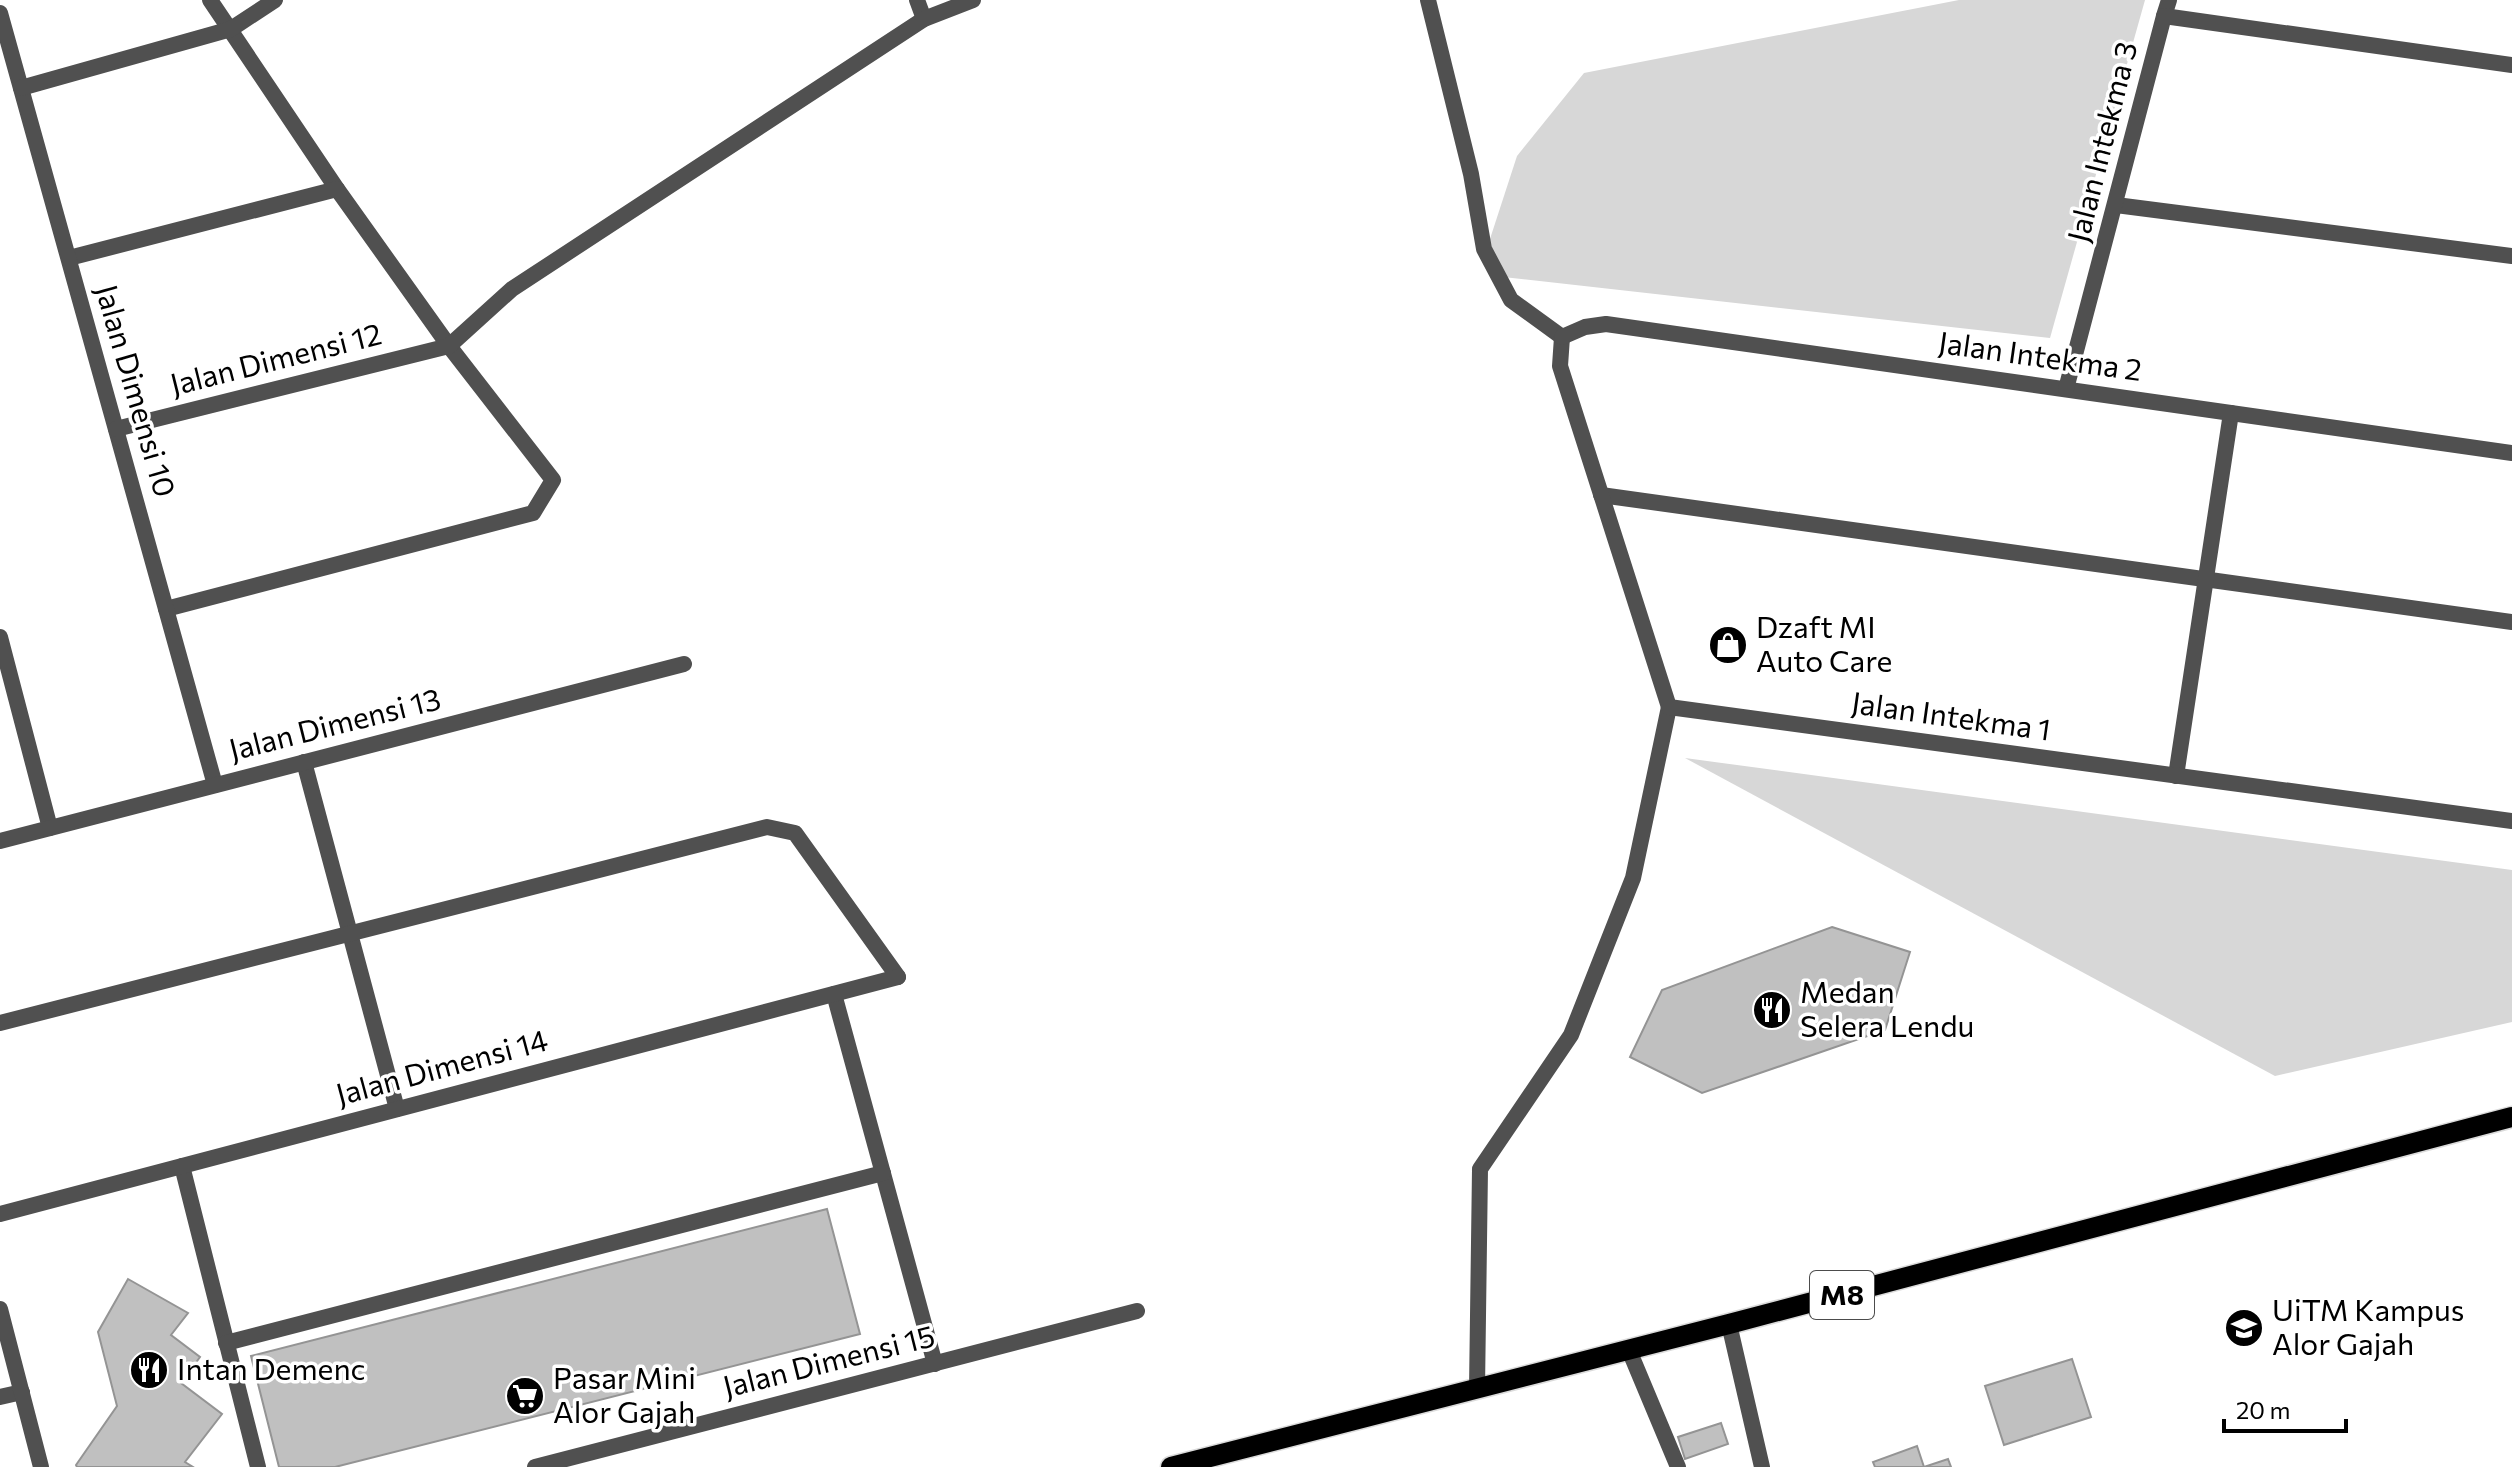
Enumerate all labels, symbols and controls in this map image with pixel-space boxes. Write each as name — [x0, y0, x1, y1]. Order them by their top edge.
street label: Jalan Intekma 3 — [2058, 37, 2143, 245]
street label: Jalan Dimensi 10 — [89, 280, 185, 501]
street label: Jalan Dimensi 12 — [166, 313, 385, 402]
street label: Jalan Intekma 2 — [1936, 322, 2144, 387]
place label: Dzaft MI Auto Care — [1756, 607, 1892, 678]
shop icon: Dzaft MI Auto Care — [1707, 624, 1749, 666]
street label: Jalan Dimensi 13 — [225, 678, 444, 767]
street label: Jalan Intekma 1 — [1849, 682, 2053, 747]
place label: Medan Selera Lendu — [1800, 972, 1974, 1043]
restaurant icon: Medan Selera Lendu — [1751, 989, 1793, 1031]
street label: Jalan Dimensi 14 — [331, 1020, 551, 1112]
road number: M8 — [1810, 1271, 1874, 1319]
place label: UiTM Kampus Alor Gajah — [2272, 1290, 2464, 1361]
school or university icon: UiTM Kampus Alor Gajah — [2223, 1307, 2265, 1349]
street label: Jalan Dimensi 15 — [719, 1315, 938, 1404]
restaurant icon: Intan Demenc — [128, 1349, 170, 1391]
place label: Intan Demenc — [177, 1349, 365, 1386]
place label: Pasar Mini Alor Gajah — [553, 1358, 696, 1429]
supermarket icon: Pasar Mini Alor Gajah — [504, 1375, 546, 1417]
scale bar — [2224, 1383, 2346, 1433]
text: 20 m — [2236, 1395, 2290, 1424]

